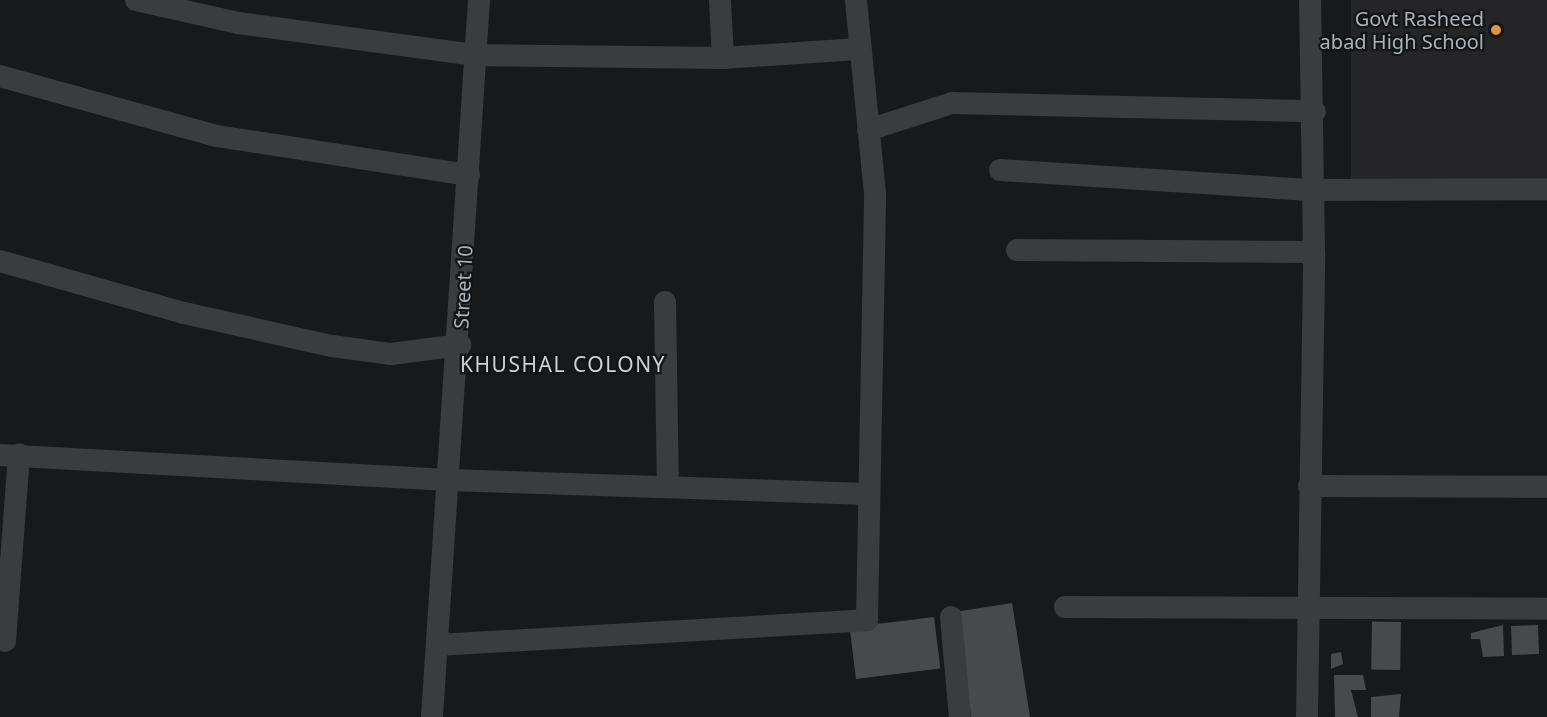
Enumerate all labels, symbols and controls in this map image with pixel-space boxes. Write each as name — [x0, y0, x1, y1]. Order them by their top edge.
place label: Govt Rasheed abad High School — [1320, 6, 1484, 53]
marker: Govt Rasheed abad High School — [1489, 23, 1503, 37]
street label: Street 10 — [449, 244, 477, 330]
district label: KHUSHAL COLONY — [460, 351, 666, 377]

